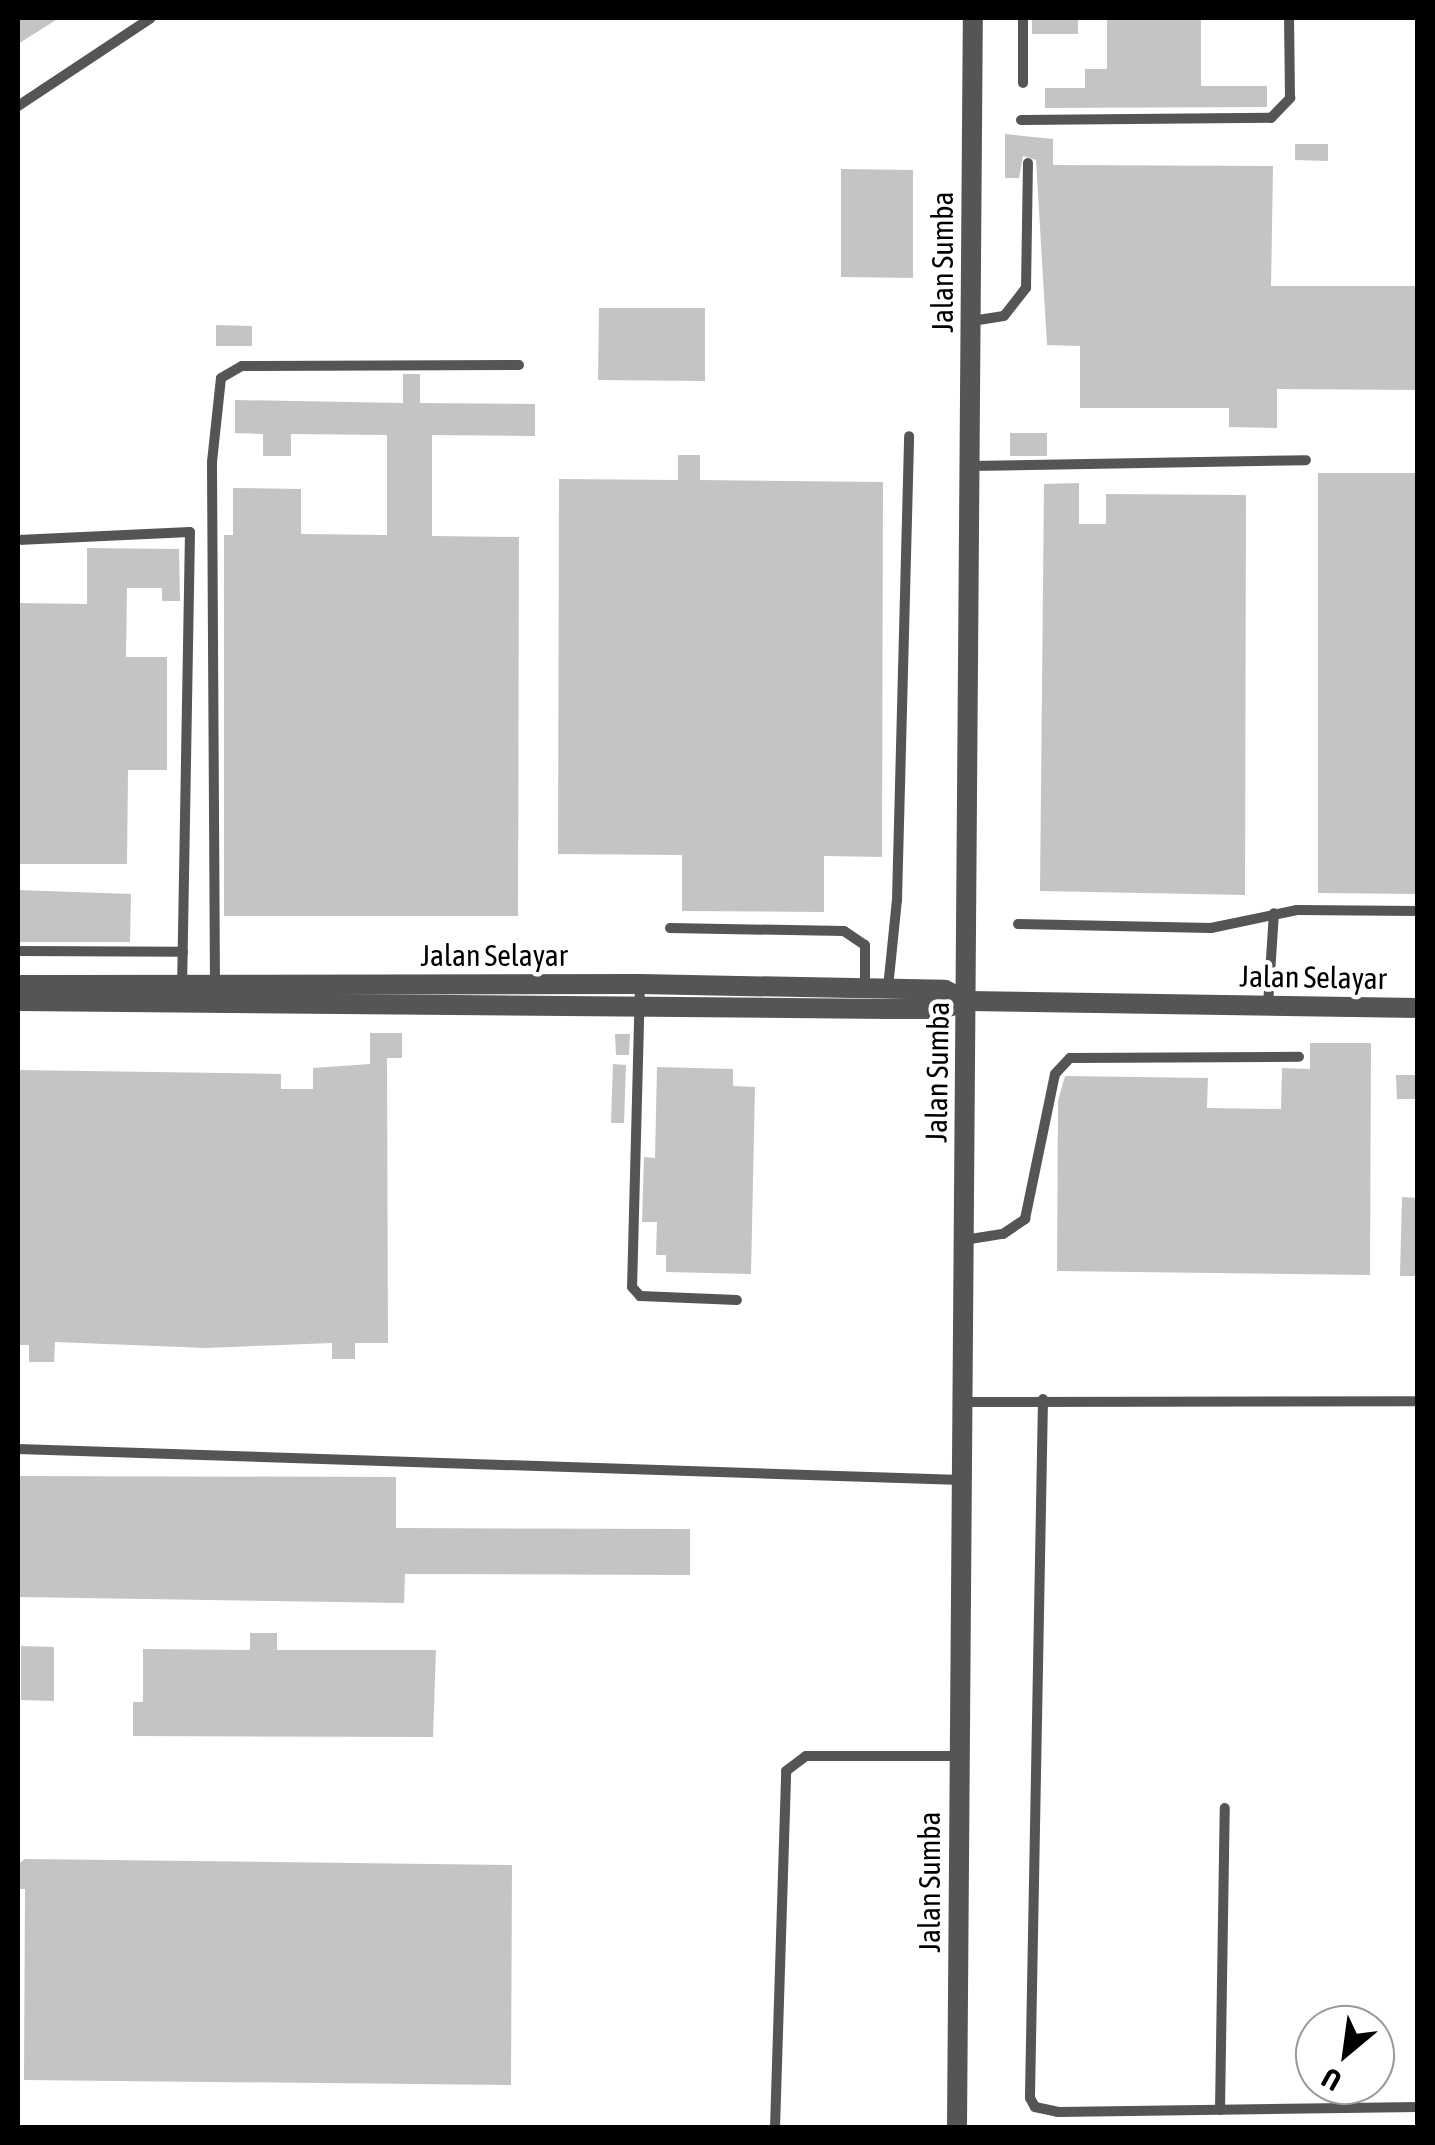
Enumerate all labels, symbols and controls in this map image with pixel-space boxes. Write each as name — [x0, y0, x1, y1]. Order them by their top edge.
street label: Jalan Sumba — [924, 192, 960, 332]
street label: Jalan Selayar — [420, 937, 568, 973]
street label: Jalan Selayar — [1239, 958, 1387, 996]
street label: Jalan Sumba — [918, 1001, 956, 1143]
street label: Jalan Sumba — [911, 1812, 947, 1952]
north arrow — [1295, 2005, 1395, 2105]
text: U — [1316, 2061, 1346, 2097]

